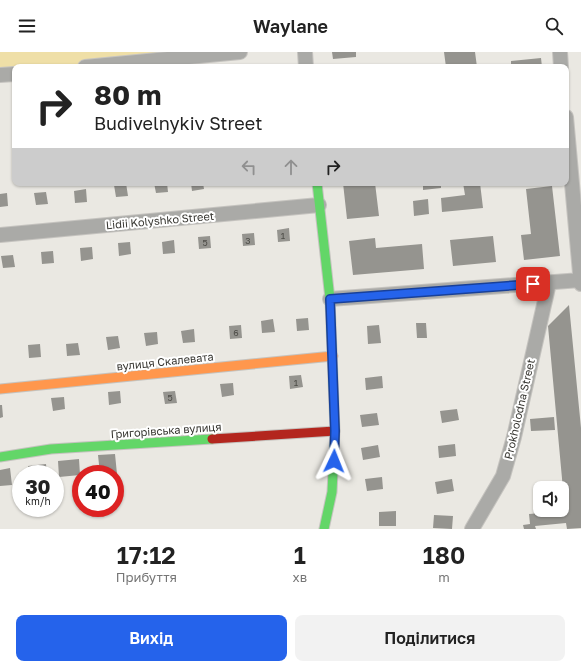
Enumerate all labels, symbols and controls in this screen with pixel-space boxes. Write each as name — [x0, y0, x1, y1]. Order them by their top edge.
icon: menu — [16, 15, 38, 37]
text: Waylane — [253, 15, 328, 37]
icon: search — [543, 15, 565, 37]
text: 80 m — [94, 78, 162, 111]
icon: right — [28, 80, 80, 132]
text: Budivelnykiv Street — [94, 112, 262, 134]
icon: left — [238, 156, 260, 178]
icon: ahead — [280, 156, 302, 178]
icon: right — [322, 156, 344, 178]
street label: Lidii Kolyshko Street — [105, 209, 215, 231]
house number: 1 — [281, 230, 286, 241]
house number: 3 — [245, 235, 251, 246]
house number: 5 — [202, 237, 208, 248]
pin — [516, 267, 550, 301]
icon: arrive — [522, 273, 544, 295]
house number: 6 — [233, 327, 239, 338]
street label: вулиця Скалевата — [116, 349, 214, 373]
street label: Prokholodna Street — [501, 358, 537, 460]
house number: 1 — [294, 377, 299, 388]
house number: 5 — [167, 392, 173, 403]
street label: Григорівська вулиця — [110, 420, 222, 440]
position arrow — [313, 440, 355, 482]
speed limit sign: 40 — [72, 465, 124, 517]
text: 30 — [25, 474, 51, 498]
map controls — [533, 481, 569, 517]
button: sound — [533, 481, 569, 517]
text: km/h — [25, 495, 51, 507]
text: 17:12 — [117, 540, 176, 569]
text: 1 — [294, 540, 306, 569]
text: 180 — [423, 540, 465, 569]
text: Прибуття — [116, 569, 177, 585]
text: хв — [293, 569, 307, 585]
text: m — [438, 569, 450, 585]
button: Вихід — [16, 615, 287, 661]
button: Поділитися — [295, 615, 565, 661]

